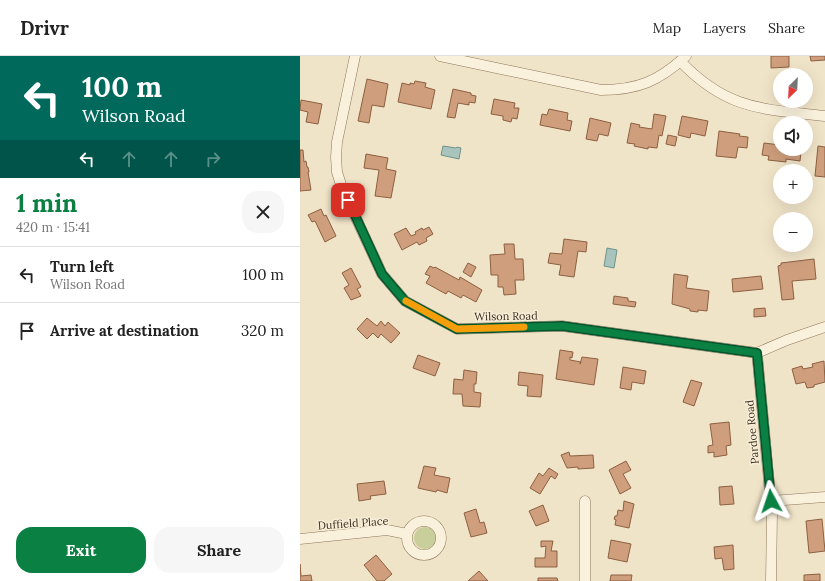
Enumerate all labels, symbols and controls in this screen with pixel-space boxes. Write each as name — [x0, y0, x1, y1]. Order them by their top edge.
text: Drivr — [20, 16, 69, 40]
text: Map — [653, 19, 681, 37]
text: Layers — [703, 19, 746, 37]
text: Share — [768, 19, 805, 37]
north arrow — [773, 68, 813, 108]
map controls — [773, 68, 813, 252]
text: 100 m — [82, 69, 162, 105]
icon: left — [16, 72, 68, 124]
text: Wilson Road — [82, 104, 186, 127]
button: sound — [773, 116, 813, 156]
icon: left — [76, 148, 98, 170]
icon: ahead — [118, 148, 140, 170]
icon: ahead — [160, 148, 182, 170]
icon: right — [202, 148, 224, 170]
button: + — [773, 164, 813, 204]
pin — [331, 183, 365, 217]
text: 1 min — [16, 188, 77, 219]
icon: arrive — [337, 189, 359, 211]
button: close — [242, 191, 284, 233]
button: − — [773, 212, 813, 252]
text: 420 m · 15:41 — [16, 219, 90, 236]
text: Turn left — [50, 257, 114, 276]
icon: left — [16, 264, 38, 286]
text: 100 m — [243, 265, 284, 284]
text: Wilson Road — [50, 276, 125, 293]
street label: Wilson Road — [474, 308, 538, 324]
icon: arrive — [16, 320, 38, 342]
text: Arrive at destination — [50, 321, 199, 340]
text: 320 m — [241, 321, 284, 340]
street label: Pardoe Road — [742, 399, 762, 465]
position arrow — [750, 480, 792, 522]
street label: Duffield Place — [317, 514, 389, 532]
button: Exit — [16, 527, 146, 573]
button: Share — [154, 527, 284, 573]

